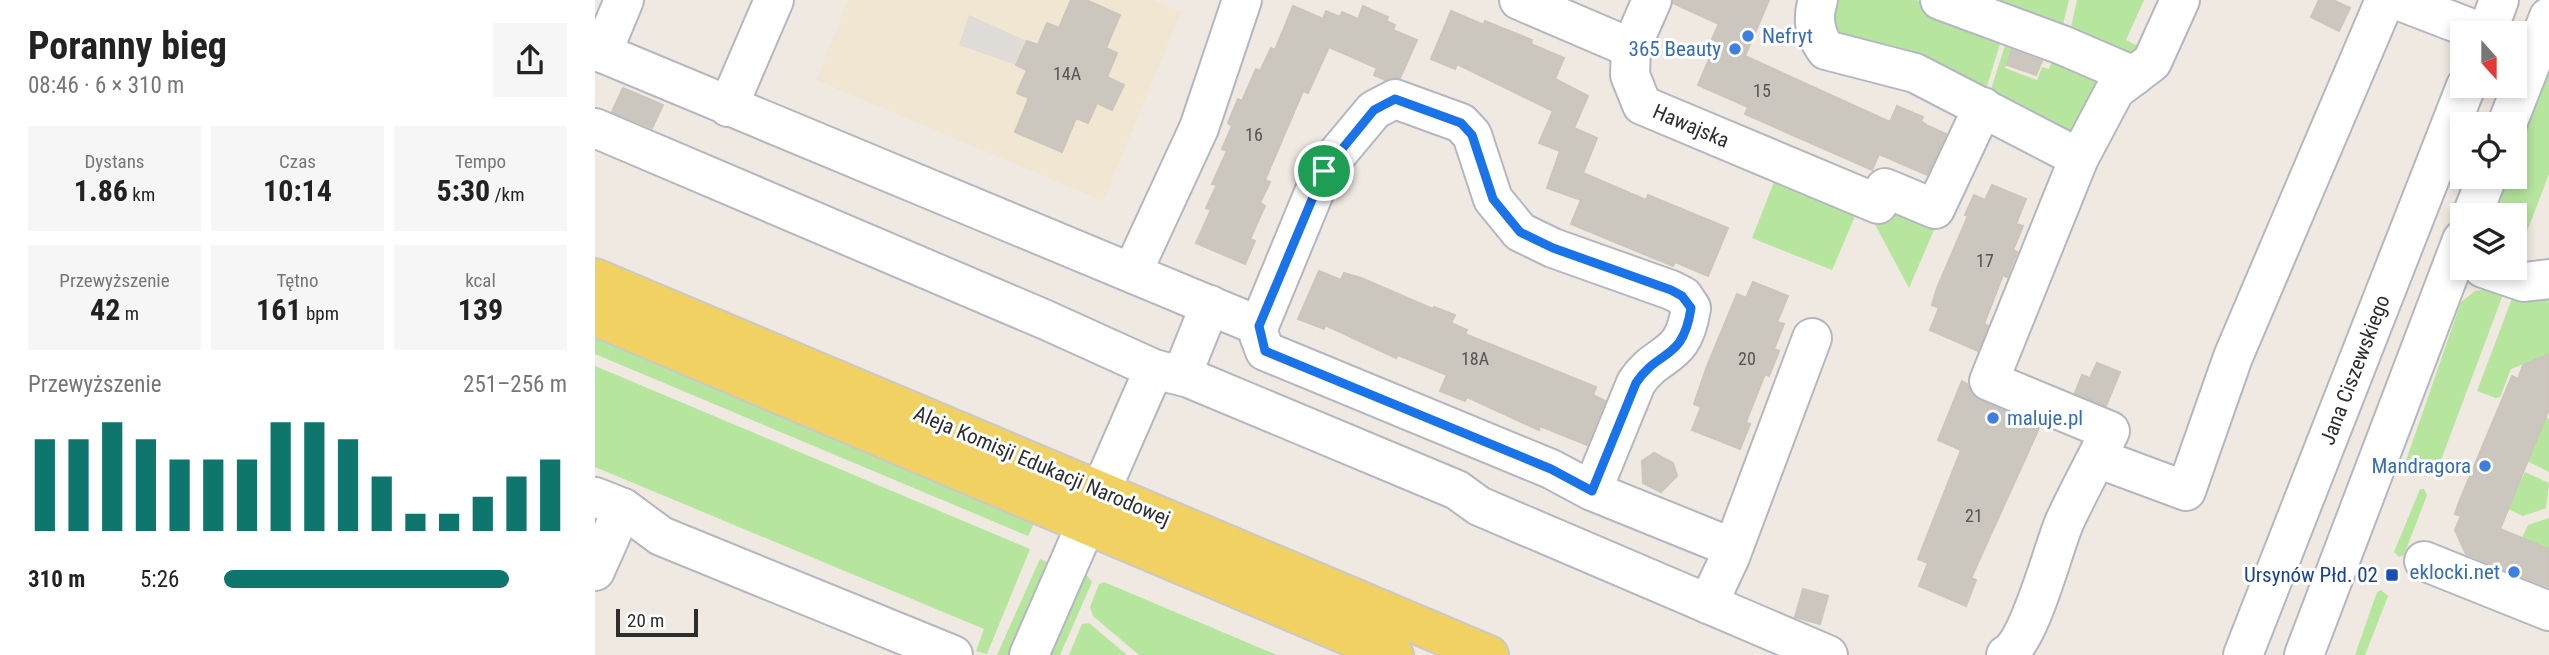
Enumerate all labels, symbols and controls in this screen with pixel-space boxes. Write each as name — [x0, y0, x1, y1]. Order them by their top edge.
north arrow — [2450, 21, 2527, 98]
map controls — [2450, 21, 2527, 280]
button: share — [493, 23, 567, 97]
text: Poranny bieg — [28, 24, 227, 68]
place label: Nefryt — [1762, 24, 1813, 48]
marker: Nefryt — [1740, 28, 1756, 44]
place label: 365 Beauty — [1629, 37, 1721, 61]
marker: 365 Beauty — [1727, 41, 1743, 57]
house number: 14A — [1053, 63, 1082, 84]
text: 08:46 · 6 × 310 m — [28, 72, 184, 99]
house number: 15 — [1753, 80, 1771, 101]
street label: Hawajska — [1649, 99, 1733, 153]
button: locate — [2450, 112, 2527, 189]
house number: 16 — [1245, 124, 1263, 145]
pin — [1294, 141, 1354, 201]
text: Dystans — [84, 150, 145, 173]
text: Czas — [279, 150, 316, 173]
text: Tempo — [455, 150, 506, 173]
icon: arrive — [1305, 152, 1343, 190]
text: 1.86 — [74, 173, 128, 208]
text: 10:14 — [263, 173, 332, 208]
text: 5:30 — [437, 173, 490, 208]
text: km — [128, 183, 155, 206]
text: /km — [490, 183, 524, 206]
button: layers — [2450, 203, 2527, 280]
house number: 17 — [1976, 250, 1994, 271]
text: Przewyższenie — [59, 269, 170, 292]
text: Tętno — [276, 269, 319, 292]
text: kcal — [465, 269, 496, 292]
text: 42 — [90, 292, 120, 327]
text: 161 — [256, 292, 302, 327]
text: 139 — [458, 292, 503, 327]
street label: Jana Ciszewskiego — [2315, 292, 2395, 448]
text: m — [120, 302, 139, 325]
text: bpm — [302, 302, 339, 325]
house number: 18A — [1461, 348, 1490, 369]
house number: 20 — [1738, 348, 1756, 369]
text: Przewyższenie — [28, 371, 161, 398]
text: 251–256 m — [463, 371, 567, 398]
street label: Aleja Komisji Edukacji Narodowej — [910, 401, 1174, 531]
place label: maluje.pl — [2007, 406, 2083, 430]
marker: maluje.pl — [1985, 410, 2001, 426]
place label: Mandragora — [2371, 454, 2471, 478]
marker: Mandragora — [2477, 458, 2493, 474]
house number: 21 — [1965, 505, 1983, 526]
place label: eklocki.net — [2410, 560, 2500, 584]
place label: Ursynów Płd. 02 — [2244, 563, 2378, 587]
marker: eklocki.net — [2506, 564, 2522, 580]
text: 310 m — [28, 566, 85, 593]
text: 5:26 — [140, 566, 179, 593]
marker: Ursynów Płd. 02 — [2384, 567, 2400, 583]
scale bar — [616, 606, 698, 638]
text: 20 m — [627, 609, 664, 632]

